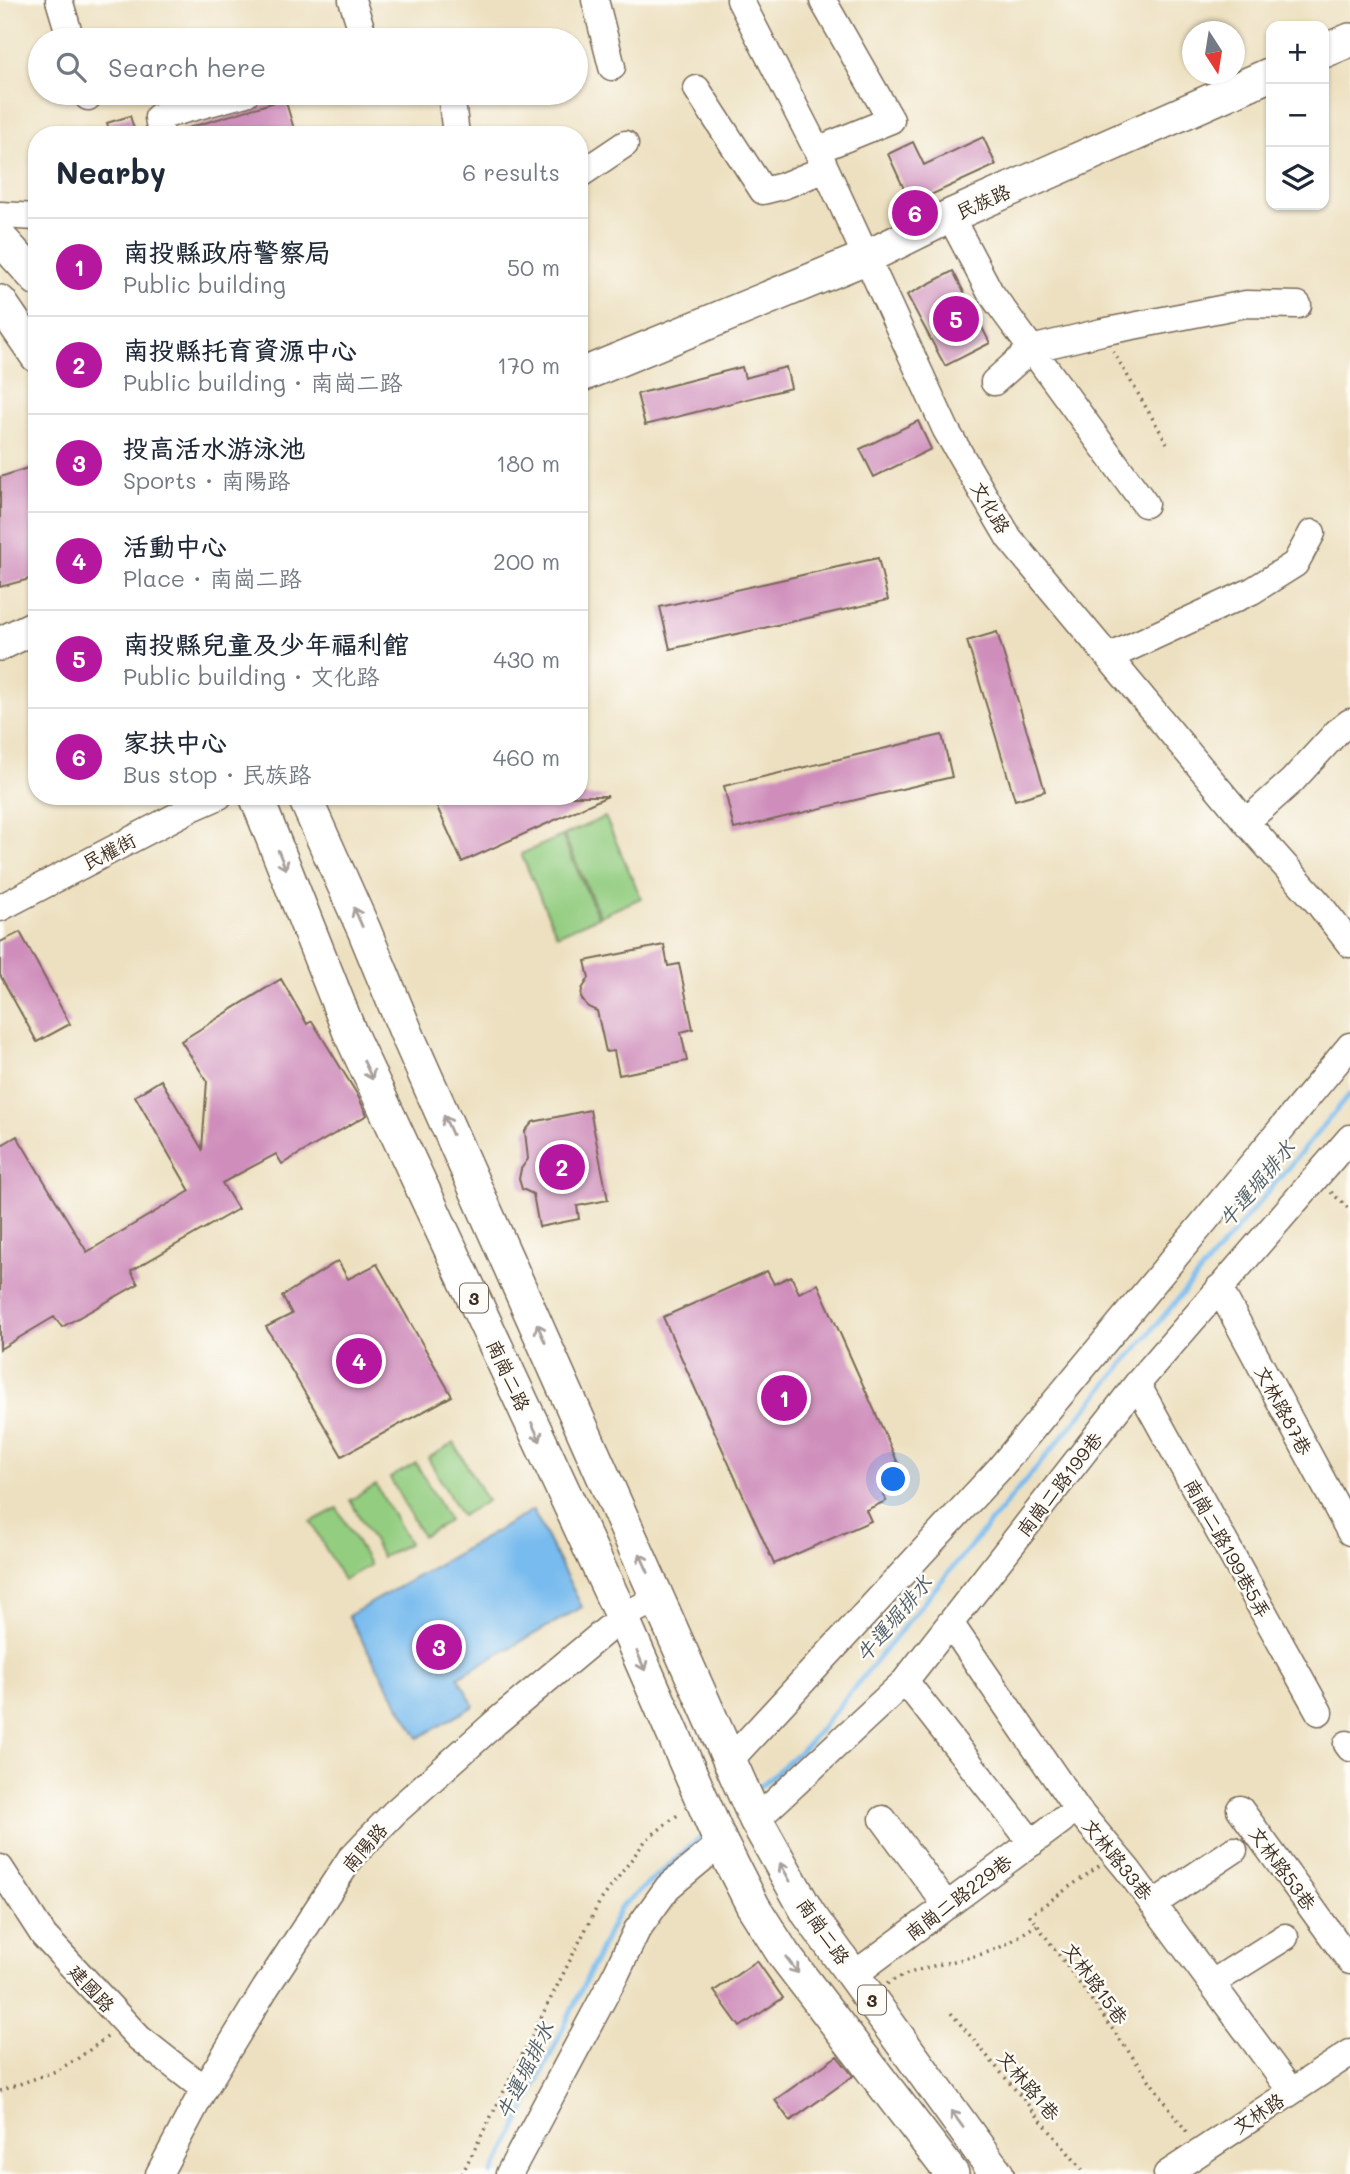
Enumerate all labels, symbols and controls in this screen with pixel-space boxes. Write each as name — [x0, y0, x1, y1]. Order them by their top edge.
north arrow — [1182, 21, 1245, 84]
map controls — [1266, 21, 1329, 210]
button: + — [1266, 21, 1329, 84]
search box — [28, 28, 588, 105]
icon: search — [52, 48, 90, 86]
text: Search here — [108, 50, 266, 84]
button: − — [1266, 84, 1329, 147]
button: layers — [1266, 147, 1329, 210]
text: Nearby — [56, 152, 166, 192]
text: 6 results — [462, 157, 560, 187]
street label: 民族路 — [952, 178, 1014, 224]
pin: 6 — [892, 187, 938, 239]
text: 南投縣政府警察局 — [123, 235, 331, 269]
text: 1 — [74, 252, 84, 282]
text: 50 m — [507, 252, 560, 282]
text: Public building — [123, 269, 286, 299]
pin: 5 — [933, 293, 979, 345]
text: 南投縣托育資源中心 — [123, 333, 357, 367]
text: 2 — [73, 350, 85, 380]
text: 170 m — [497, 350, 560, 380]
text: Public building · 南崗二路 — [123, 367, 402, 397]
text: 投高活水游泳池 — [123, 431, 305, 465]
text: 3 — [72, 448, 86, 478]
text: 180 m — [496, 448, 560, 478]
text: Sports · 南陽路 — [123, 465, 290, 495]
street label: 文化路 — [966, 476, 1016, 538]
text: 活動中心 — [123, 529, 227, 563]
text: 4 — [72, 546, 86, 576]
text: 200 m — [493, 546, 560, 576]
text: Place · 南崗二路 — [123, 563, 302, 593]
text: 南投縣兒童及少年福利館 — [123, 627, 409, 661]
text: 5 — [72, 644, 86, 674]
text: 430 m — [493, 644, 560, 674]
text: Public building · 文化路 — [123, 661, 379, 691]
text: 家扶中心 — [123, 725, 227, 759]
text: 6 — [72, 742, 86, 772]
text: 460 m — [493, 742, 560, 772]
text: Bus stop · 民族路 — [123, 759, 311, 789]
street label: 民權街 — [78, 827, 140, 875]
one-way arrow — [276, 848, 289, 870]
one-way arrow — [351, 906, 364, 928]
one-way arrow — [361, 1059, 375, 1080]
one-way arrow — [441, 1115, 454, 1137]
water label: 牛運堀排水 — [1212, 1133, 1301, 1232]
pin: 2 — [539, 1141, 585, 1193]
road number: 3 — [460, 1283, 488, 1312]
one-way arrow — [534, 1323, 547, 1344]
pin: 4 — [336, 1335, 382, 1387]
street label: 南崗二路 — [482, 1335, 536, 1415]
street label: 文林路87巷 — [1250, 1361, 1318, 1459]
pin: 1 — [761, 1372, 807, 1424]
one-way arrow — [530, 1421, 543, 1442]
street label: 南崗二路199巷 — [1010, 1427, 1108, 1541]
your location — [876, 1462, 910, 1496]
street label: 南崗二路199巷5弄 — [1179, 1474, 1277, 1622]
one-way arrow — [637, 1553, 650, 1574]
water label: 牛運堀排水 — [849, 1568, 938, 1667]
pin: 3 — [416, 1621, 462, 1673]
one-way arrow — [635, 1650, 648, 1671]
street label: 文林路33巷 — [1077, 1813, 1159, 1905]
street label: 南陽路 — [336, 1817, 392, 1877]
street label: 文林路53巷 — [1244, 1821, 1322, 1915]
street label: 南崗二路229巷 — [900, 1849, 1016, 1945]
one-way arrow — [778, 1862, 791, 1883]
street label: 南崗二路 — [792, 1893, 856, 1969]
street label: 文林路15巷 — [1058, 1937, 1134, 2029]
one-way arrow — [785, 1955, 800, 1974]
street label: 建國路 — [63, 1959, 121, 2017]
road number: 3 — [858, 1986, 886, 2014]
water label: 牛運堀排水 — [489, 2016, 560, 2123]
street label: 文林路1巷 — [992, 2045, 1066, 2125]
street label: 文林路 — [1227, 2087, 1289, 2139]
one-way arrow — [950, 2110, 964, 2129]

